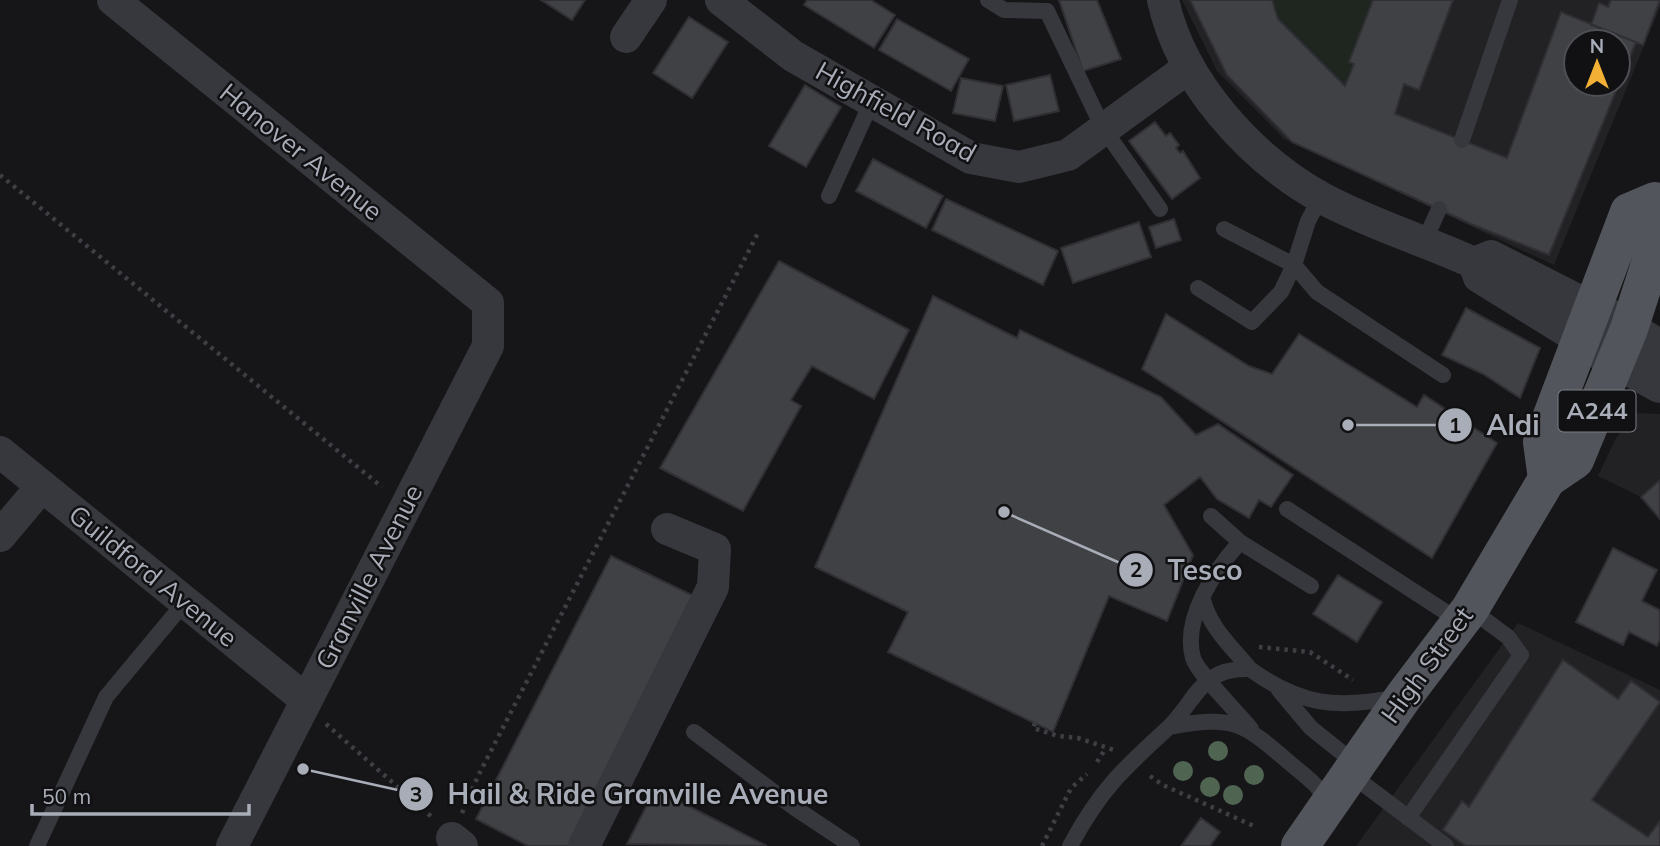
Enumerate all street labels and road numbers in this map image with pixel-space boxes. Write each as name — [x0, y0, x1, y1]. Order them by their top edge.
street label: Highfield Road — [810, 54, 982, 169]
street label: Hanover Avenue — [213, 76, 389, 227]
road number: A244 — [1558, 390, 1636, 432]
street label: Granville Avenue — [308, 479, 429, 675]
street label: Guildford Avenue — [62, 498, 244, 654]
street label: High Street — [1373, 600, 1480, 729]

